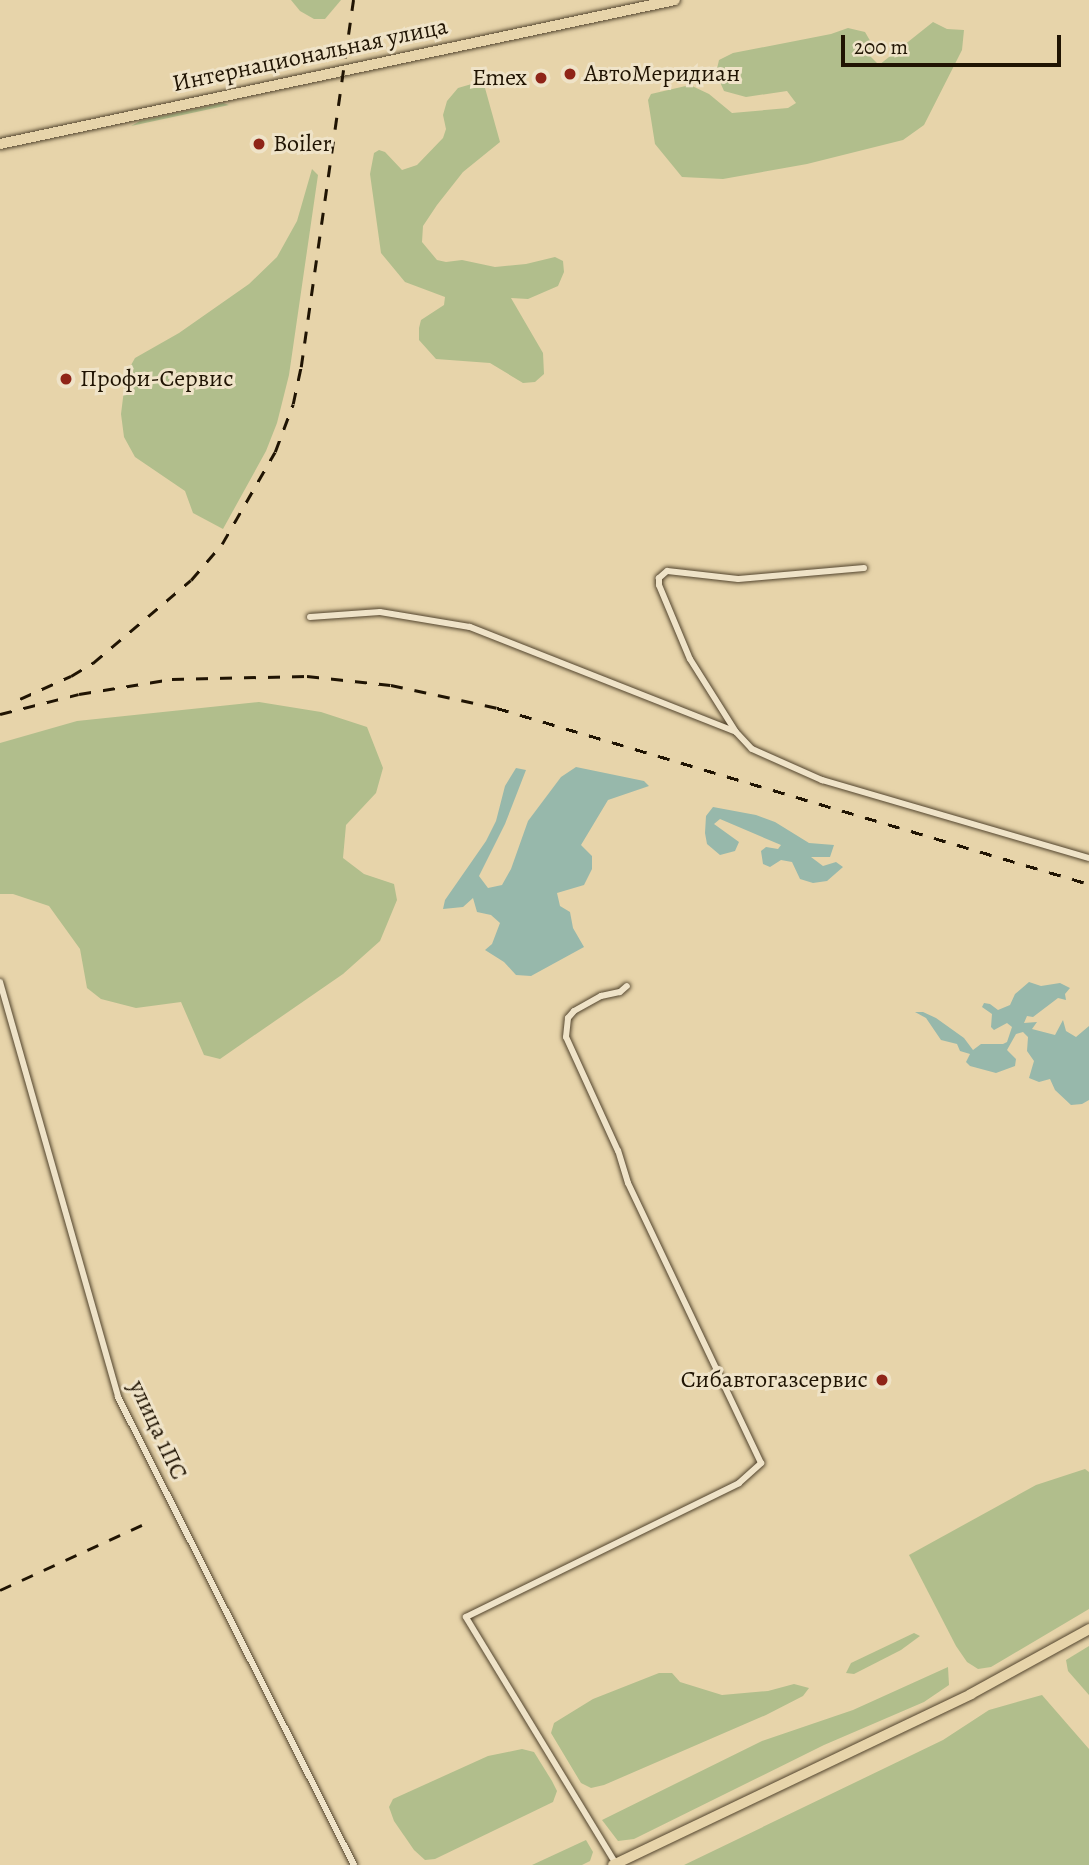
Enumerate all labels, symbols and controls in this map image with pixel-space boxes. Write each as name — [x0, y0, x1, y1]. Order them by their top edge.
street label: Интернациональная улица — [170, 12, 450, 98]
scale bar — [844, 21, 1064, 65]
text: 200 m — [854, 33, 908, 61]
place label: АвтоМеридиан — [584, 60, 740, 88]
place label: Emex — [472, 64, 527, 92]
marker: АвтоМеридиан — [562, 66, 578, 82]
marker: Emex — [533, 70, 549, 86]
place label: Boiler — [273, 130, 332, 158]
marker: Boiler — [251, 136, 267, 152]
place label: Профи-Сервис — [80, 365, 234, 393]
marker: Профи-Сервис — [58, 371, 74, 387]
place label: Сибавтогазсервис — [681, 1366, 868, 1394]
marker: Сибавтогазсервис — [874, 1372, 890, 1388]
street label: улица 1ПС — [122, 1376, 194, 1484]

